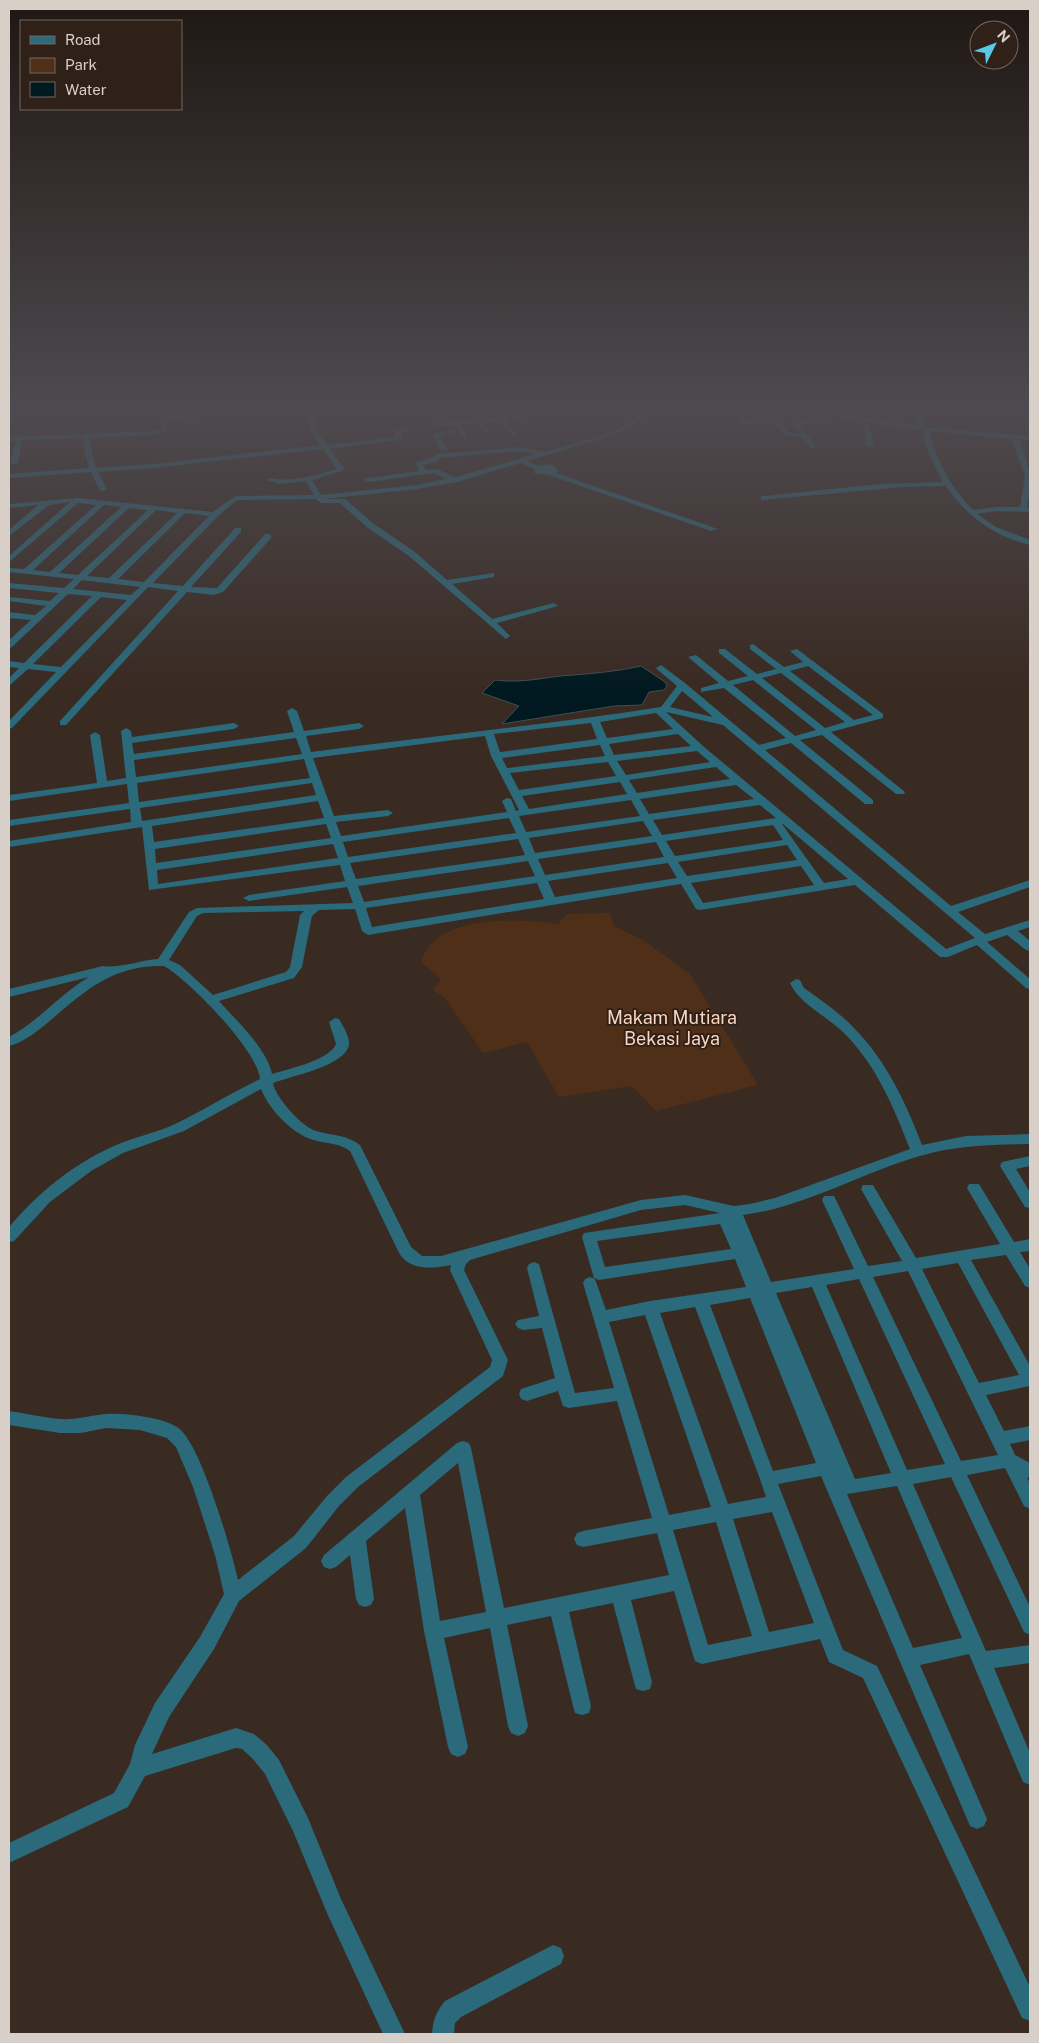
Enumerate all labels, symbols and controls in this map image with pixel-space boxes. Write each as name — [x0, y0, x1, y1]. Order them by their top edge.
legend — [20, 20, 182, 110]
north arrow — [969, 20, 1019, 70]
text: N — [994, 27, 1013, 46]
text: Road — [65, 31, 101, 48]
text: Park — [65, 56, 97, 73]
text: Water — [65, 81, 107, 98]
park label: Makam Mutiara Bekasi Jaya — [607, 1007, 737, 1049]

